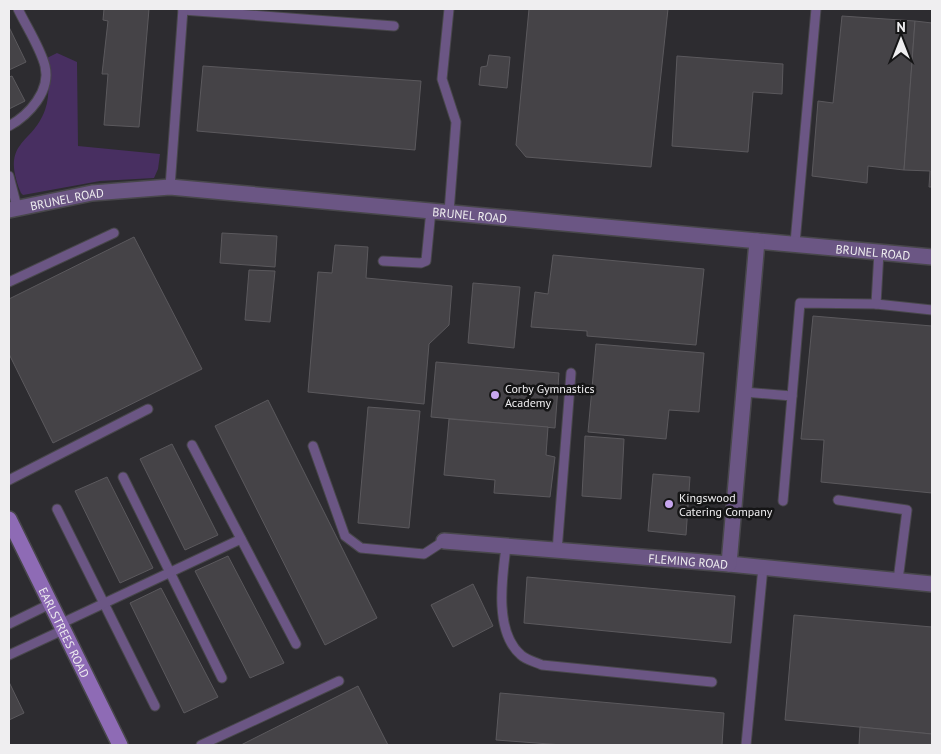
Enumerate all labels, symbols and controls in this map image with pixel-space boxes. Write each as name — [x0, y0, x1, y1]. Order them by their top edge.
north arrow — [876, 15, 926, 65]
text: N — [896, 18, 906, 36]
street label: BRUNEL ROAD — [29, 185, 104, 213]
street label: BRUNEL ROAD — [432, 204, 508, 225]
street label: BRUNEL ROAD — [835, 241, 911, 262]
place label: Corby Gymnastics Academy — [505, 381, 595, 410]
marker: Corby Gymnastics Academy — [489, 389, 501, 401]
place label: Kingswood Catering Company — [679, 490, 773, 519]
marker: Kingswood Catering Company — [663, 498, 675, 510]
street label: FLEMING ROAD — [648, 550, 729, 571]
street label: EARLSTREES ROAD — [36, 584, 93, 680]

